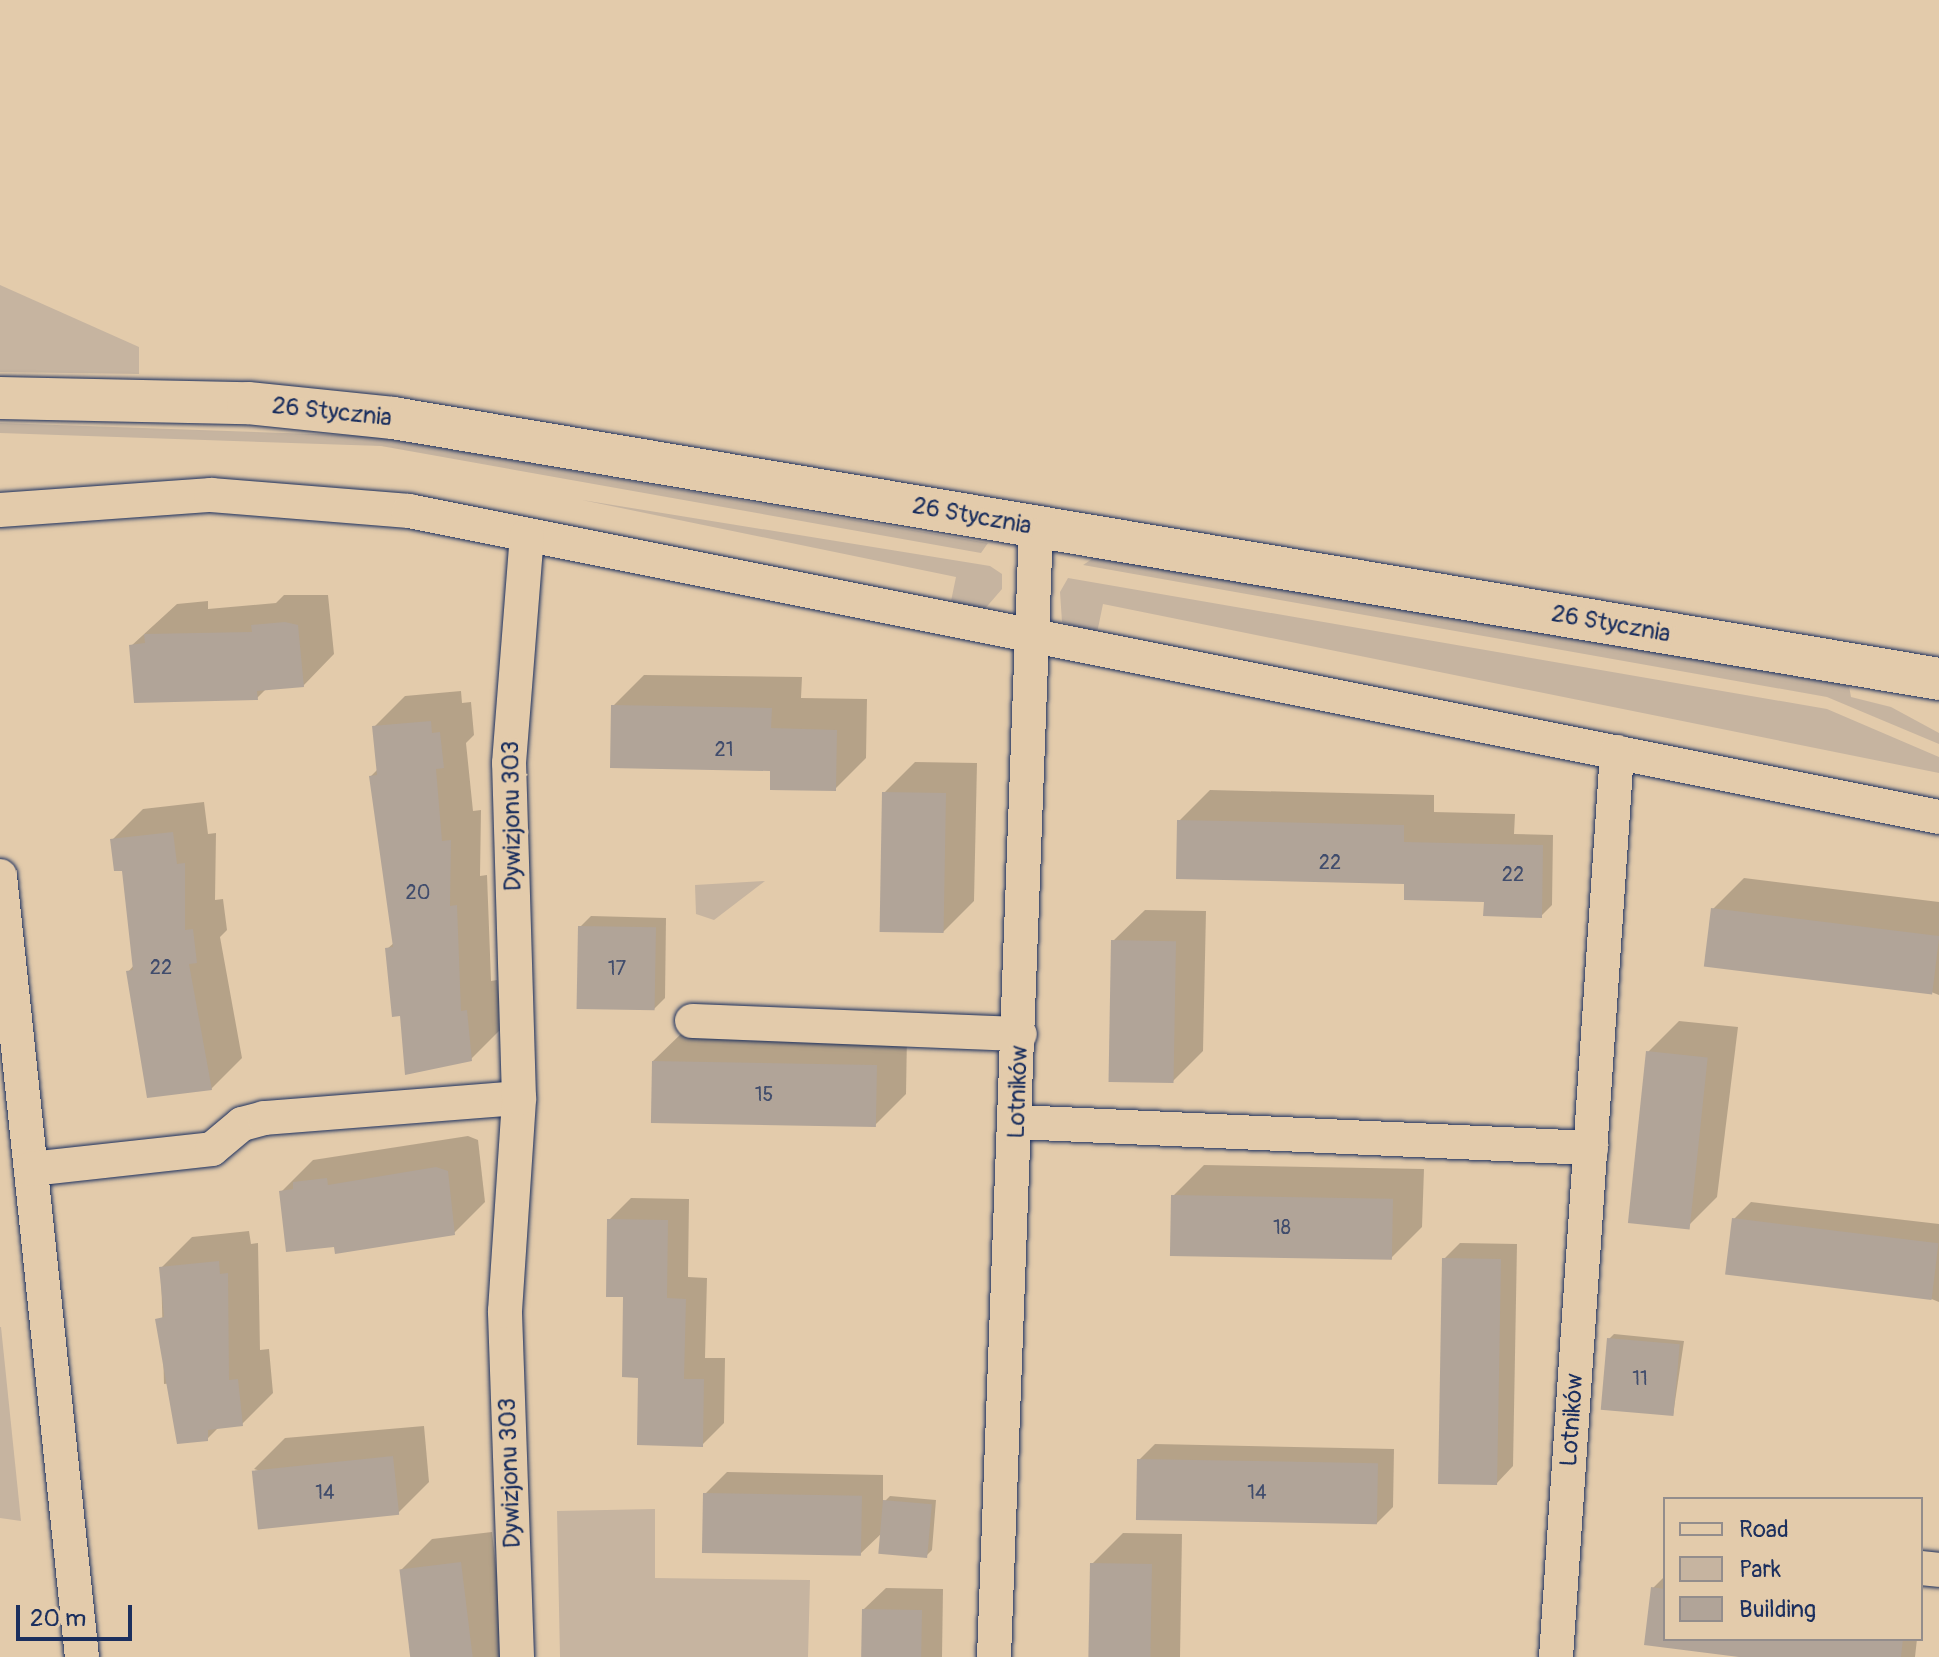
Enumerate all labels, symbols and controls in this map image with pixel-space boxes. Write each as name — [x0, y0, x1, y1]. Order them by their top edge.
street label: 26 Stycznia — [271, 391, 393, 433]
street label: 26 Stycznia — [910, 491, 1034, 541]
street label: 26 Stycznia — [1549, 599, 1673, 649]
house number: 21 — [715, 737, 733, 761]
street label: Dywizjonu 303 — [496, 741, 528, 891]
house number: 22 — [1319, 850, 1341, 874]
house number: 22 — [1502, 862, 1524, 886]
house number: 20 — [406, 880, 430, 904]
house number: 22 — [150, 955, 172, 979]
house number: 17 — [608, 956, 626, 980]
street label: Lotników — [1002, 1045, 1034, 1139]
house number: 15 — [755, 1082, 773, 1106]
house number: 18 — [1273, 1215, 1291, 1239]
house number: 11 — [1632, 1366, 1648, 1390]
street label: Lotników — [1554, 1372, 1590, 1468]
street label: Dywizjonu 303 — [493, 1397, 527, 1549]
house number: 14 — [315, 1480, 335, 1504]
house number: 14 — [1247, 1480, 1267, 1504]
legend — [1663, 1497, 1923, 1641]
text: Road — [1739, 1515, 1789, 1544]
text: Park — [1739, 1555, 1781, 1584]
scale bar — [20, 1589, 136, 1639]
text: Building — [1739, 1595, 1816, 1624]
text: 20 m — [30, 1604, 86, 1633]

